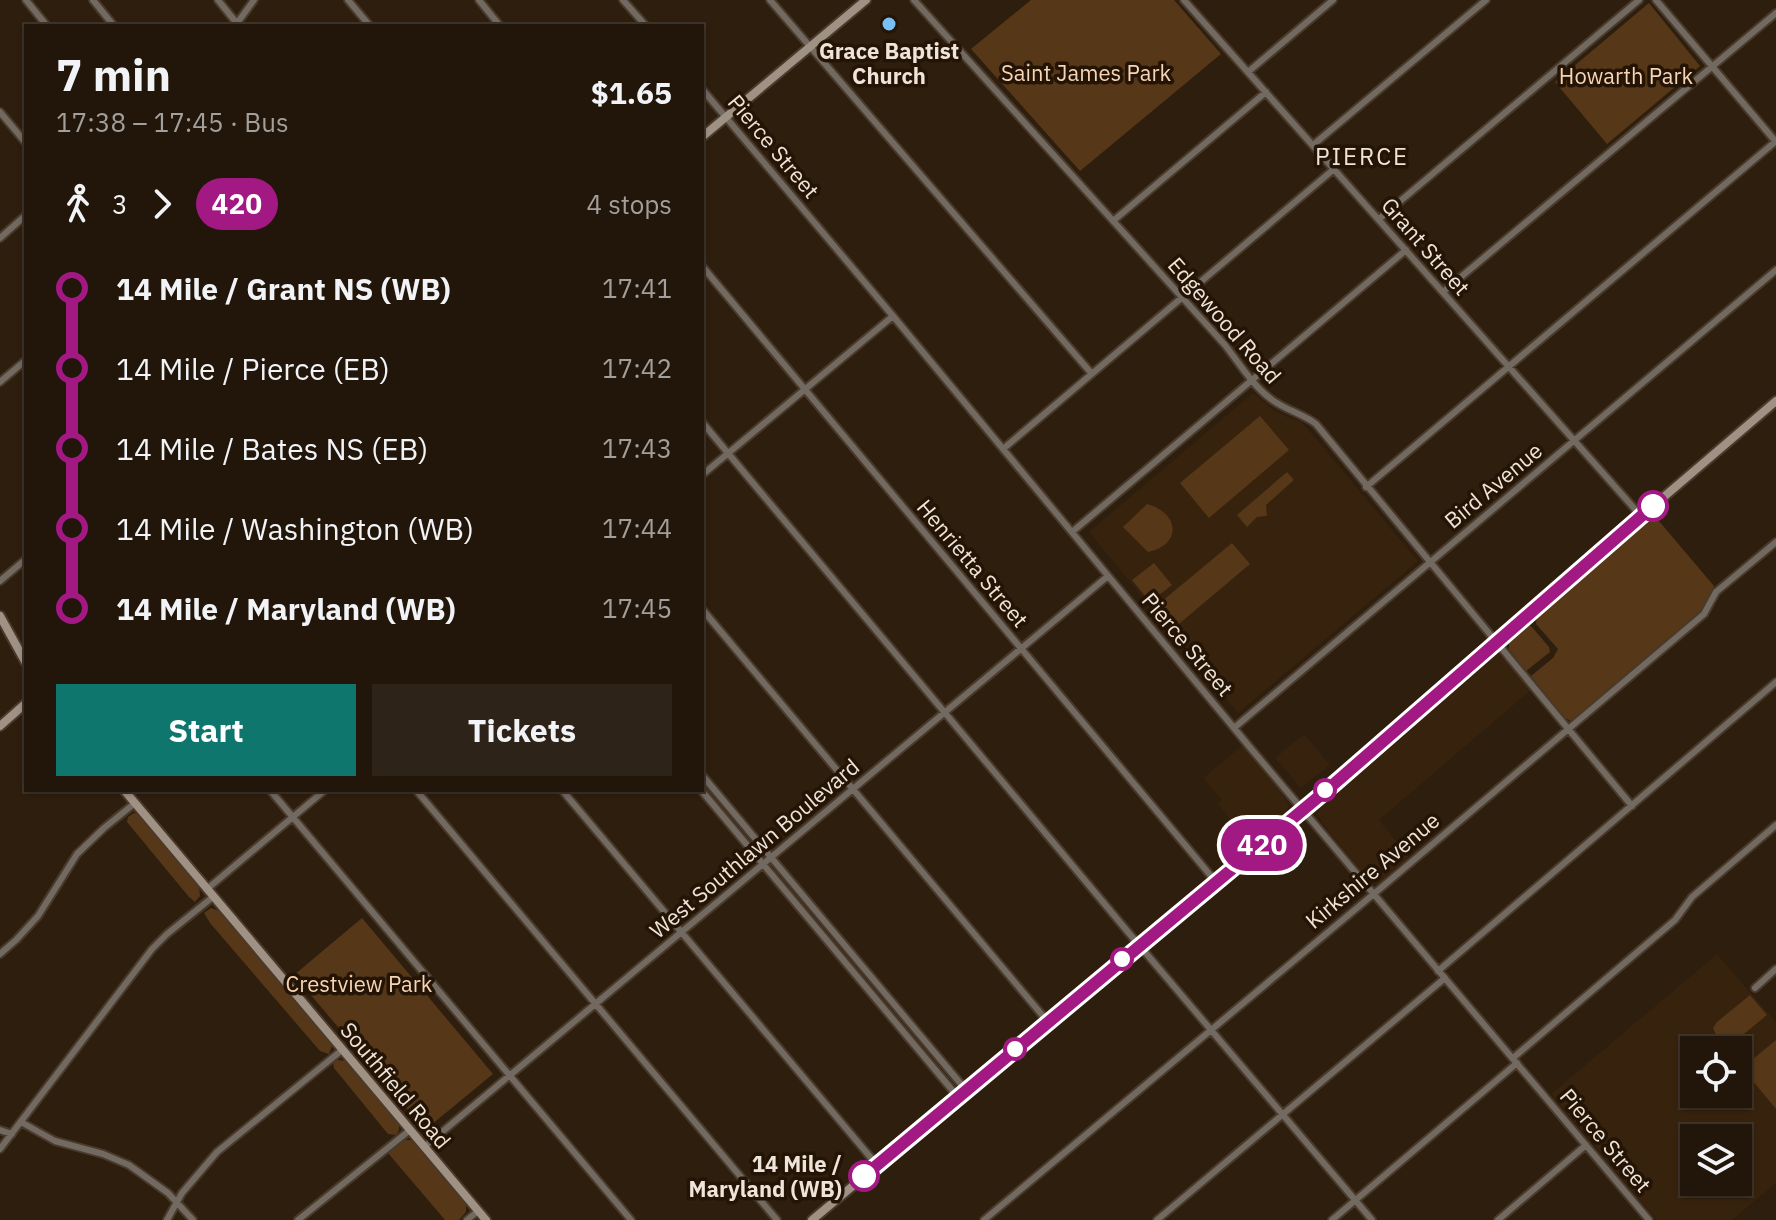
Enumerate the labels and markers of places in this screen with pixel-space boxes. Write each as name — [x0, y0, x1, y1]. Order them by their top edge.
marker: Grace Baptist Church — [880, 15, 898, 33]
place label: Grace Baptist Church — [819, 36, 959, 90]
unlabelled marker — [1638, 491, 1668, 521]
unlabelled marker — [1314, 779, 1336, 801]
unlabelled marker — [1111, 948, 1133, 970]
unlabelled marker — [1004, 1038, 1026, 1060]
place label: 14 Mile / Maryland (WB) — [688, 1149, 842, 1203]
marker: 14 Mile / Maryland (WB) — [849, 1161, 879, 1191]

